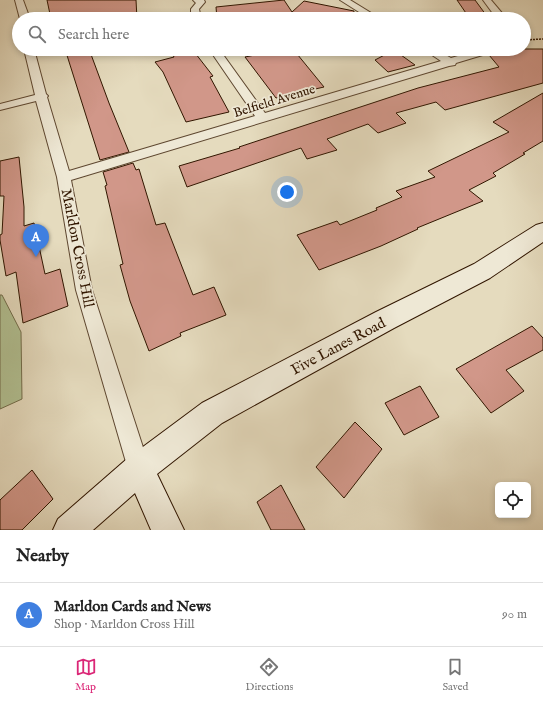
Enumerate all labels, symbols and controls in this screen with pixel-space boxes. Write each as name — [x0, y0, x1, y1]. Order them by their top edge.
search box — [12, 12, 531, 56]
icon: search — [26, 23, 48, 45]
text: Search here — [58, 25, 129, 44]
street label: Belfield Avenue — [231, 81, 317, 122]
your location — [277, 182, 297, 202]
street label: Marldon Cross Hill — [57, 187, 99, 310]
pin: A — [23, 224, 49, 257]
street label: Five Lanes Road — [288, 313, 390, 379]
map controls — [495, 482, 531, 518]
button: locate — [495, 482, 531, 518]
text: Nearby — [16, 546, 69, 567]
text: Marldon Cards and News — [54, 597, 211, 616]
text: A — [25, 606, 33, 623]
text: 90 m — [502, 606, 527, 623]
text: Shop · Marldon Cross Hill — [54, 616, 195, 633]
tab: Map — [75, 656, 97, 694]
tab: Directions — [246, 656, 293, 694]
tab: Saved — [442, 656, 468, 694]

